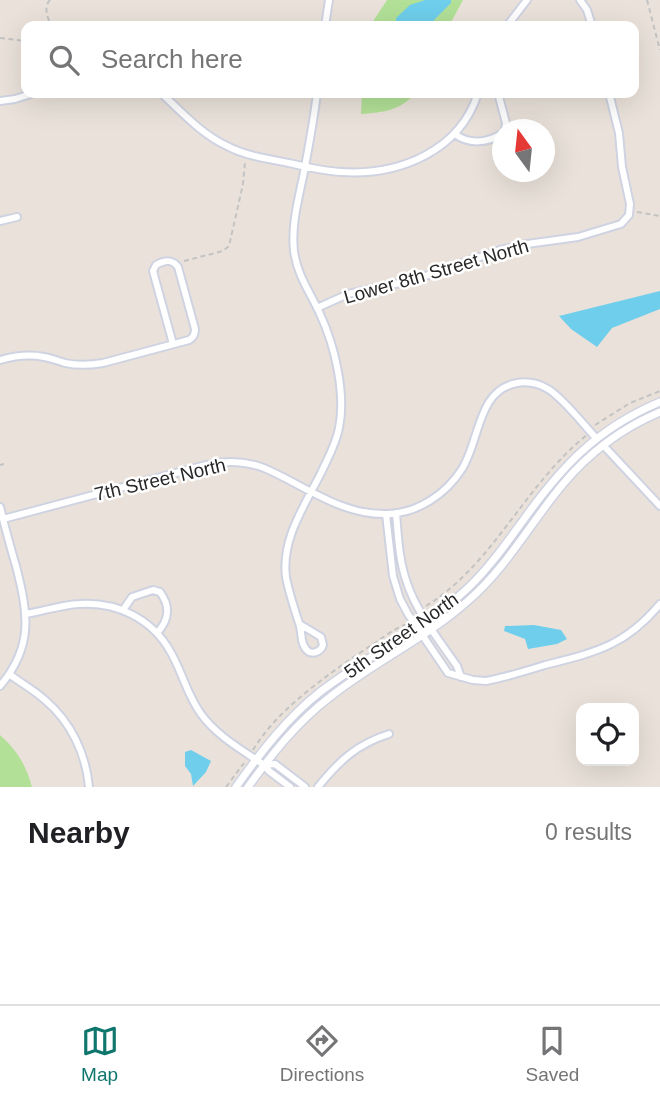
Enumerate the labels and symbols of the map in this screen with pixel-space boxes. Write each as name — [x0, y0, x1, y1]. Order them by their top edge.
north arrow — [492, 119, 555, 182]
street label: Lower 8th Street North — [341, 235, 531, 308]
street label: 7th Street North — [92, 454, 228, 505]
street label: 5th Street North — [340, 588, 462, 682]

